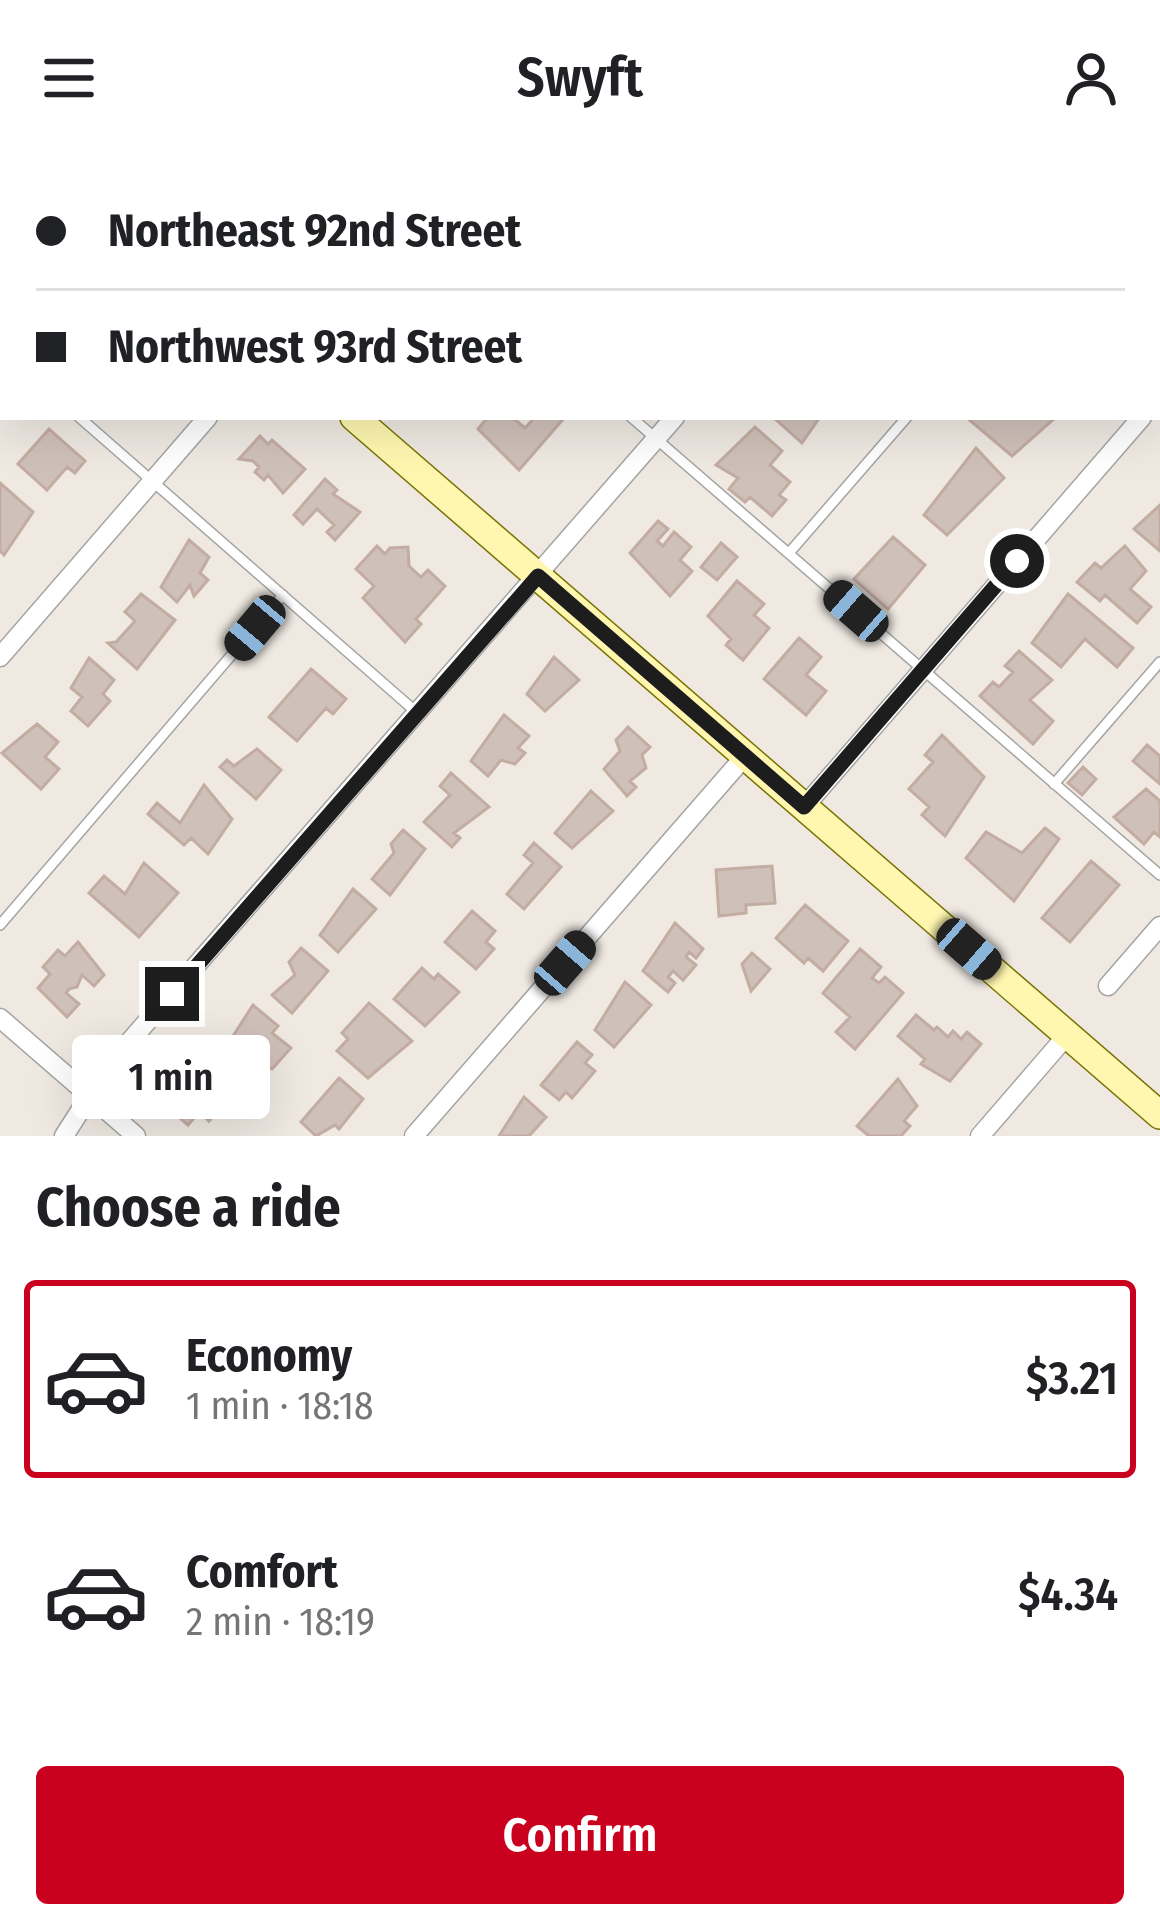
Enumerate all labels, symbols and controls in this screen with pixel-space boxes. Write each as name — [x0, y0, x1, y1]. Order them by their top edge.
icon: menu — [36, 45, 102, 111]
icon: person — [1058, 45, 1124, 111]
text: Swyft — [517, 46, 643, 110]
text: Northeast 92nd Street — [108, 204, 521, 258]
text: Northwest 93rd Street — [108, 320, 522, 374]
route start — [990, 534, 1044, 588]
car — [817, 574, 895, 648]
car — [218, 589, 292, 667]
car — [930, 912, 1008, 986]
car — [528, 924, 602, 1002]
route end — [145, 967, 199, 1021]
callout: 1 min — [73, 1036, 271, 1120]
text: 1 min — [129, 1054, 213, 1100]
text: Choose a ride — [36, 1176, 341, 1240]
icon: car — [42, 1325, 150, 1433]
text: Economy — [186, 1329, 352, 1383]
text: $3.21 — [1026, 1352, 1118, 1406]
text: 1 min · 18:18 — [186, 1383, 373, 1429]
icon: car — [42, 1541, 150, 1649]
text: Comfort — [186, 1545, 338, 1599]
text: $4.34 — [1018, 1568, 1118, 1622]
text: 2 min · 18:19 — [186, 1599, 375, 1645]
button: Confirm — [36, 1766, 1124, 1904]

